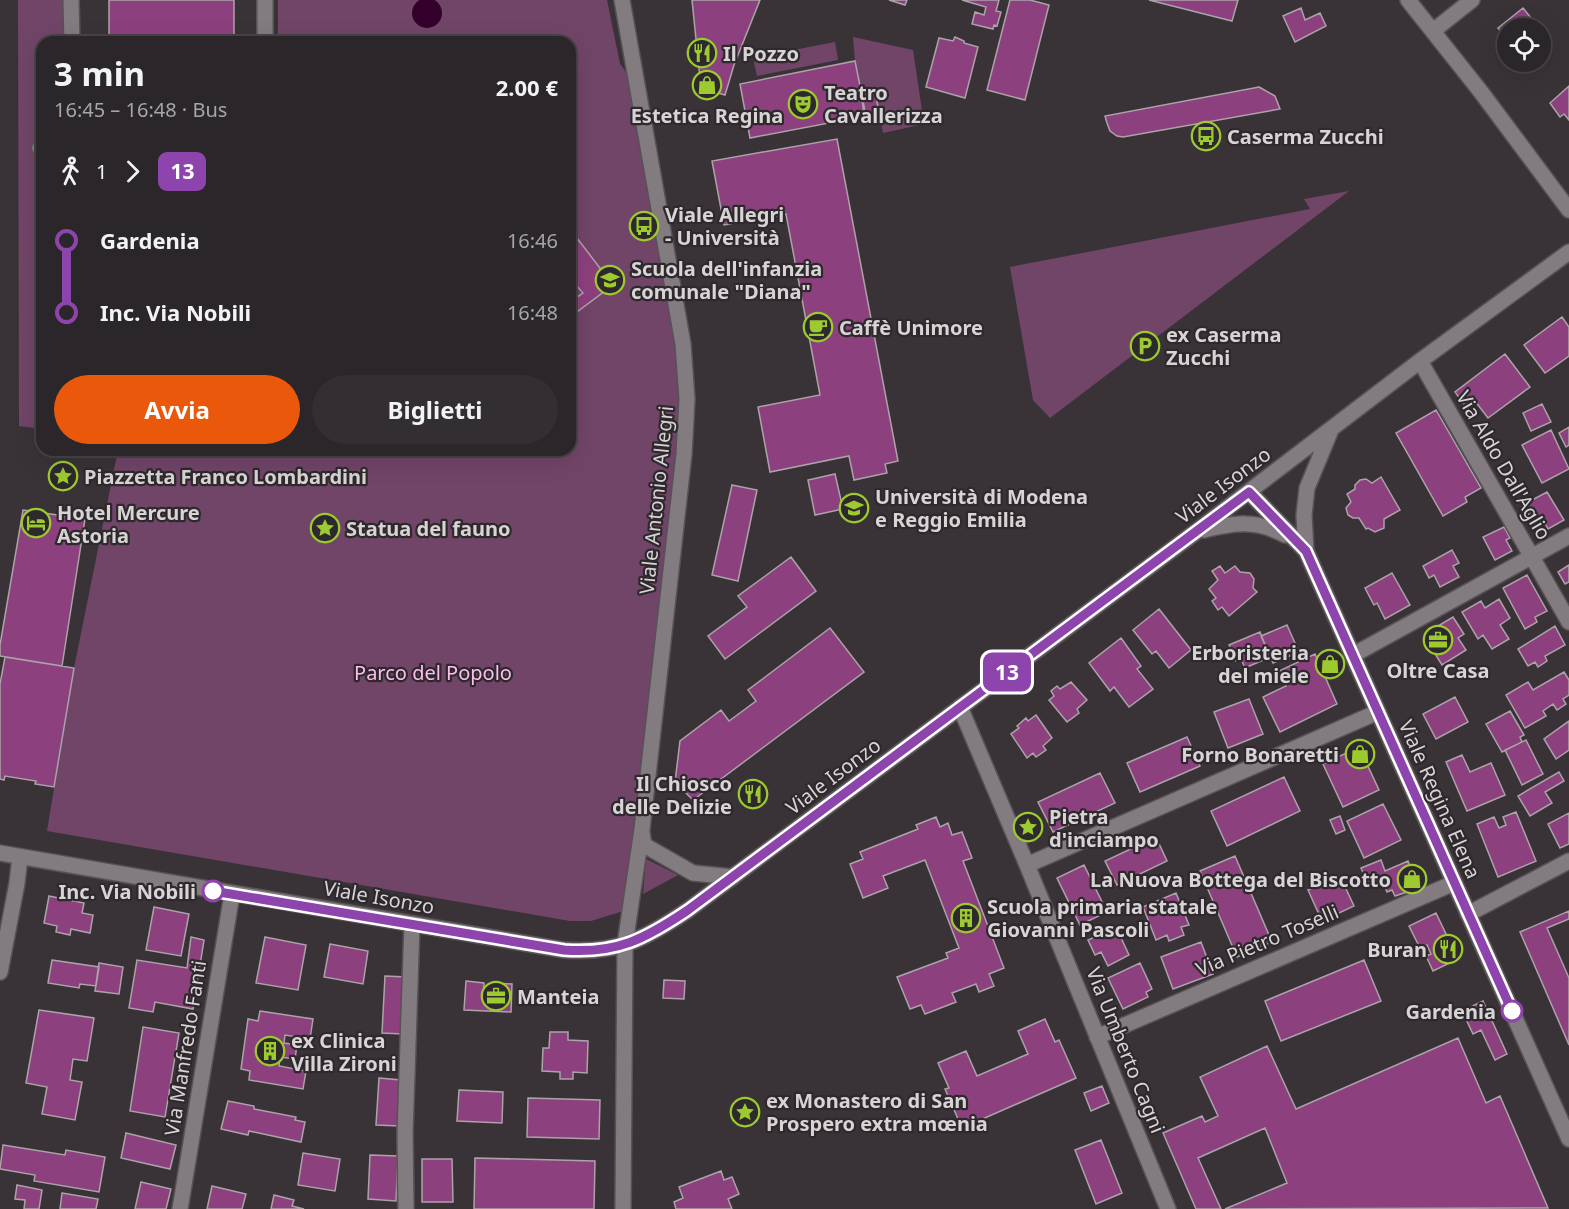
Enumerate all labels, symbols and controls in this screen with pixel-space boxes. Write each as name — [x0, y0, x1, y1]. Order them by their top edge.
map controls — [1497, 18, 1551, 72]
button: locate — [1497, 18, 1551, 72]
restaurant icon: Il Pozzo — [686, 37, 718, 69]
place label: Il Pozzo — [723, 40, 799, 67]
text: 3 min — [54, 51, 145, 96]
shop icon: Estetica Regina — [691, 69, 723, 101]
text: 2.00 € — [496, 72, 558, 102]
place label: Teatro Cavallerizza — [824, 79, 943, 129]
theatre icon: Teatro Cavallerizza — [787, 88, 819, 120]
text: 16:45 – 16:48 · Bus — [54, 96, 227, 123]
place label: Estetica Regina — [631, 102, 783, 129]
bus stop icon: Caserma Zucchi — [1190, 120, 1222, 152]
place label: Caserma Zucchi — [1227, 123, 1384, 150]
icon: walk — [54, 155, 87, 188]
icon: forward — [116, 155, 149, 188]
text: 13 — [170, 157, 194, 185]
text: 1 — [96, 158, 107, 185]
place label: Viale Allegri - Università — [665, 201, 784, 251]
bus stop icon: Viale Allegri - Università — [628, 210, 660, 242]
text: Gardenia — [100, 225, 200, 255]
text: 16:46 — [507, 227, 558, 254]
place label: Scuola dell'infanzia comunale "Diana" — [631, 255, 822, 305]
school or university icon: Scuola dell'infanzia comunale "Diana" — [594, 264, 626, 296]
text: Inc. Via Nobili — [100, 297, 251, 327]
text: 16:48 — [507, 299, 558, 326]
cafe icon: Caffè Unimore — [802, 311, 834, 343]
place label: Caffè Unimore — [839, 314, 983, 341]
place label: ex Caserma Zucchi — [1166, 321, 1282, 371]
parking icon: ex Caserma Zucchi — [1129, 330, 1161, 362]
button: Avvia — [54, 375, 300, 444]
button: Biglietti — [312, 375, 558, 444]
street label: Via Aldo Dall'Aglio — [1450, 386, 1558, 544]
street label: Viale Antonio Allegri — [633, 404, 679, 596]
street label: Viale Isonzo — [1170, 440, 1276, 530]
place icon: Piazzetta Franco Lombardini — [47, 460, 79, 492]
place label: Piazzetta Franco Lombardini — [84, 463, 367, 490]
place label: Università di Modena e Reggio Emilia — [875, 483, 1088, 533]
school or university icon: Università di Modena e Reggio Emilia — [838, 492, 870, 524]
place label: Hotel Mercure Astoria — [57, 499, 200, 549]
hotel icon: Hotel Mercure Astoria — [20, 507, 52, 539]
place icon: Statua del fauno — [309, 512, 341, 544]
place label: Statua del fauno — [346, 515, 511, 542]
office icon: Oltre Casa — [1422, 624, 1454, 656]
place label: Erboristeria del miele — [1191, 639, 1309, 689]
shop icon: Erboristeria del miele — [1314, 648, 1346, 680]
line badge: 13 — [980, 652, 1034, 692]
place label: Oltre Casa — [1387, 657, 1489, 684]
text: 13 — [995, 658, 1019, 686]
park label: Parco del Popolo — [354, 659, 512, 686]
street label: Viale Regina Elena — [1393, 715, 1487, 883]
street label: Viale Isonzo — [780, 731, 886, 821]
shop icon: Forno Bonaretti — [1344, 738, 1376, 770]
place label: Forno Bonaretti — [1181, 741, 1339, 768]
place label: Il Chiosco delle Delizie — [612, 770, 732, 820]
restaurant icon: Il Chiosco delle Delizie — [737, 778, 769, 810]
place label: Pietra d'inciampo — [1049, 803, 1159, 853]
place icon: Pietra d'inciampo — [1012, 811, 1044, 843]
shop icon: La Nuova Bottega del Biscotto — [1396, 863, 1428, 895]
place label: La Nuova Bottega del Biscotto — [1090, 866, 1391, 893]
street label: Viale Isonzo — [321, 874, 437, 920]
place label: Inc. Via Nobili — [59, 878, 196, 905]
marker: Inc. Via Nobili — [202, 880, 224, 902]
place label: Scuola primaria statale Giovanni Pascoli — [987, 893, 1217, 943]
street label: Via Pietro Toselli — [1191, 898, 1343, 982]
building icon: Scuola primaria statale Giovanni Pascoli — [950, 902, 982, 934]
restaurant icon: Buran — [1432, 933, 1464, 965]
place label: Buran — [1367, 936, 1427, 963]
street label: Via Manfredo Fanti — [158, 958, 212, 1138]
street label: Via Umberto Cagni — [1080, 963, 1172, 1137]
office icon: Manteia — [480, 980, 512, 1012]
place label: Manteia — [517, 983, 599, 1010]
place label: Gardenia — [1405, 998, 1496, 1025]
marker: Gardenia — [1501, 1000, 1523, 1022]
place label: ex Clinica Villa Zironi — [291, 1027, 397, 1077]
building icon: ex Clinica Villa Zironi — [254, 1035, 286, 1067]
place label: ex Monastero di San Prospero extra mœnia — [766, 1087, 988, 1137]
place icon: ex Monastero di San Prospero extra mœnia — [729, 1096, 761, 1128]

